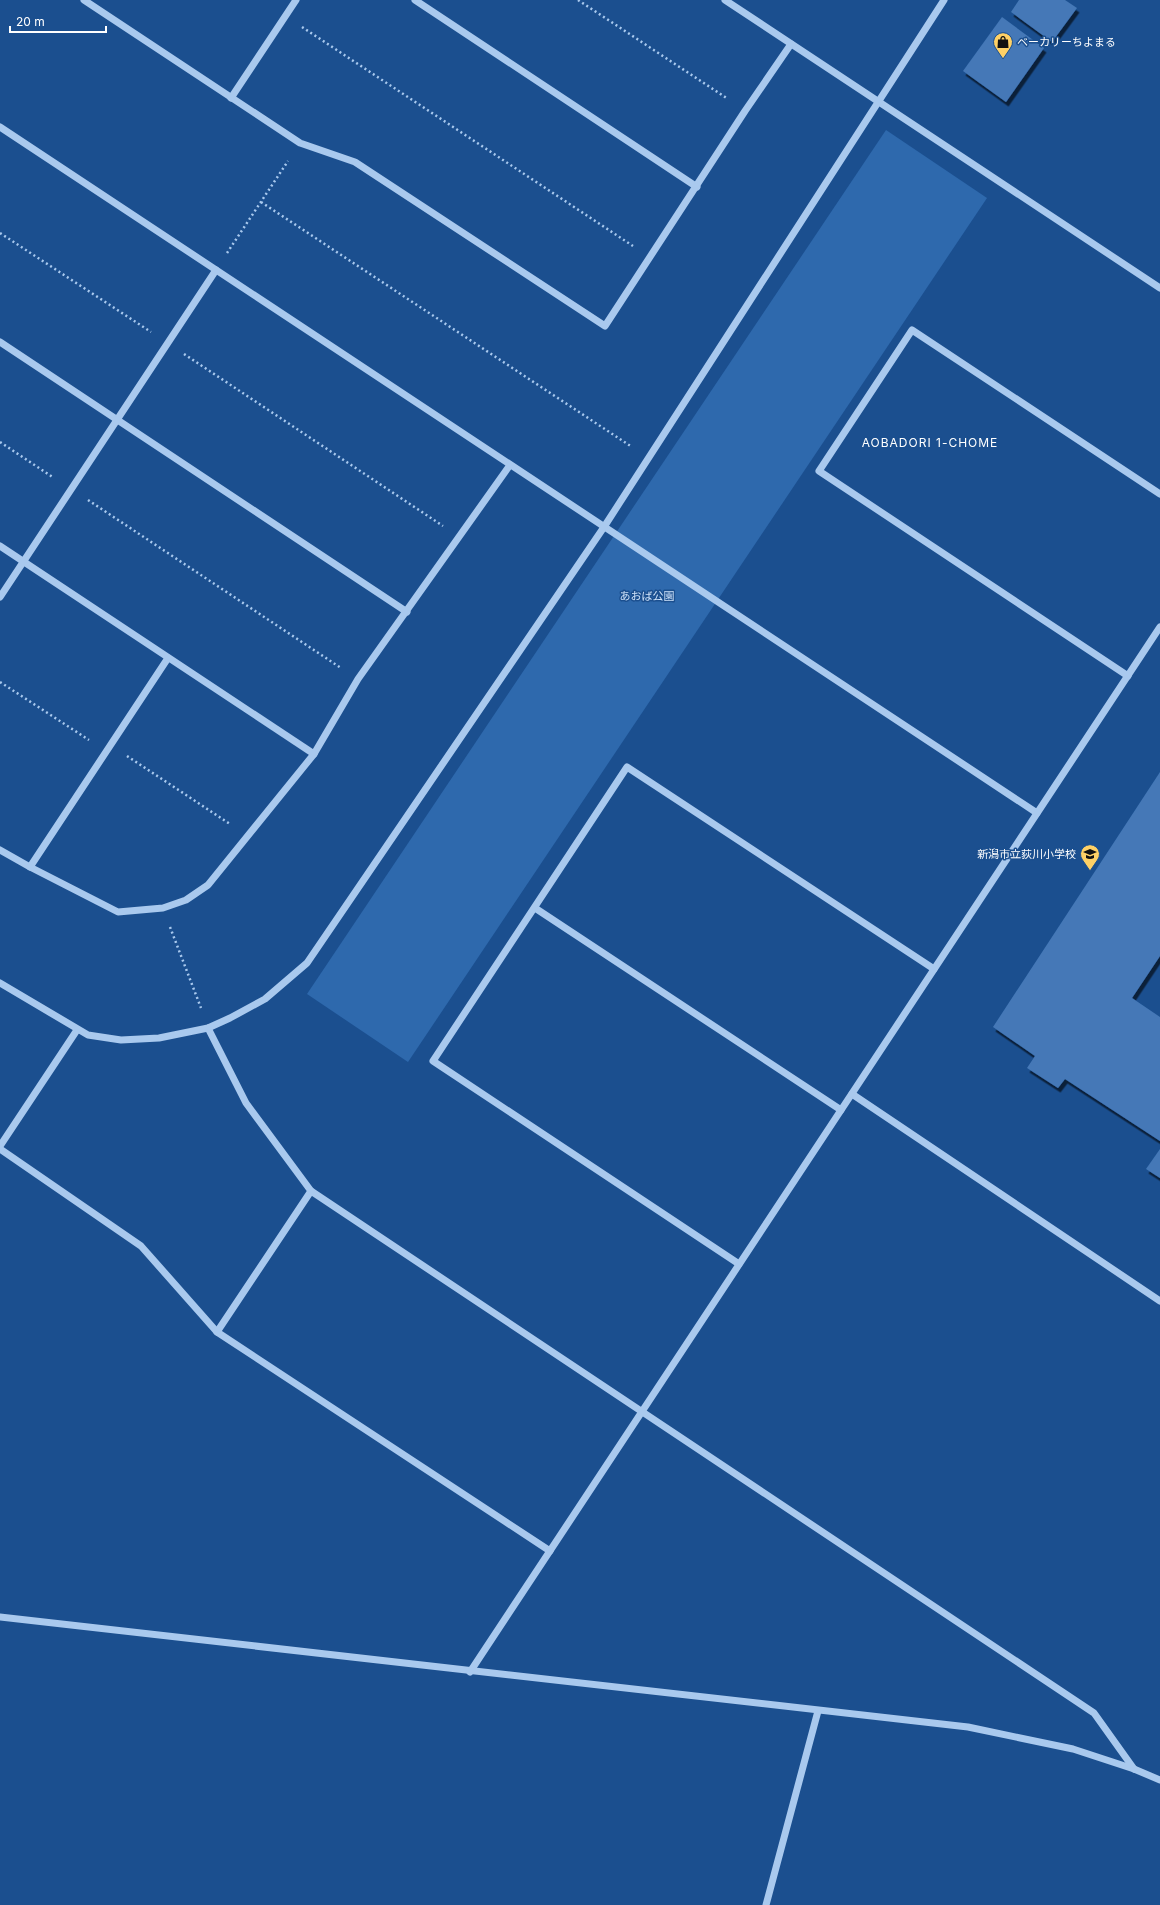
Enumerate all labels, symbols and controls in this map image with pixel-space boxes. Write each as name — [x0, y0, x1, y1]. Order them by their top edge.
scale bar — [10, 8, 106, 34]
text: 20 m — [16, 14, 45, 29]
shop icon: ベーカリーちよまる — [992, 31, 1014, 59]
place label: ベーカリーちよまる — [1017, 35, 1116, 49]
district label: AOBADORI 1-CHOME — [862, 435, 998, 450]
park label: あおば公園 — [620, 589, 675, 603]
school or university icon: 新潟市立荻川小学校 — [1079, 843, 1101, 871]
place label: 新潟市立荻川小学校 — [977, 847, 1076, 861]

